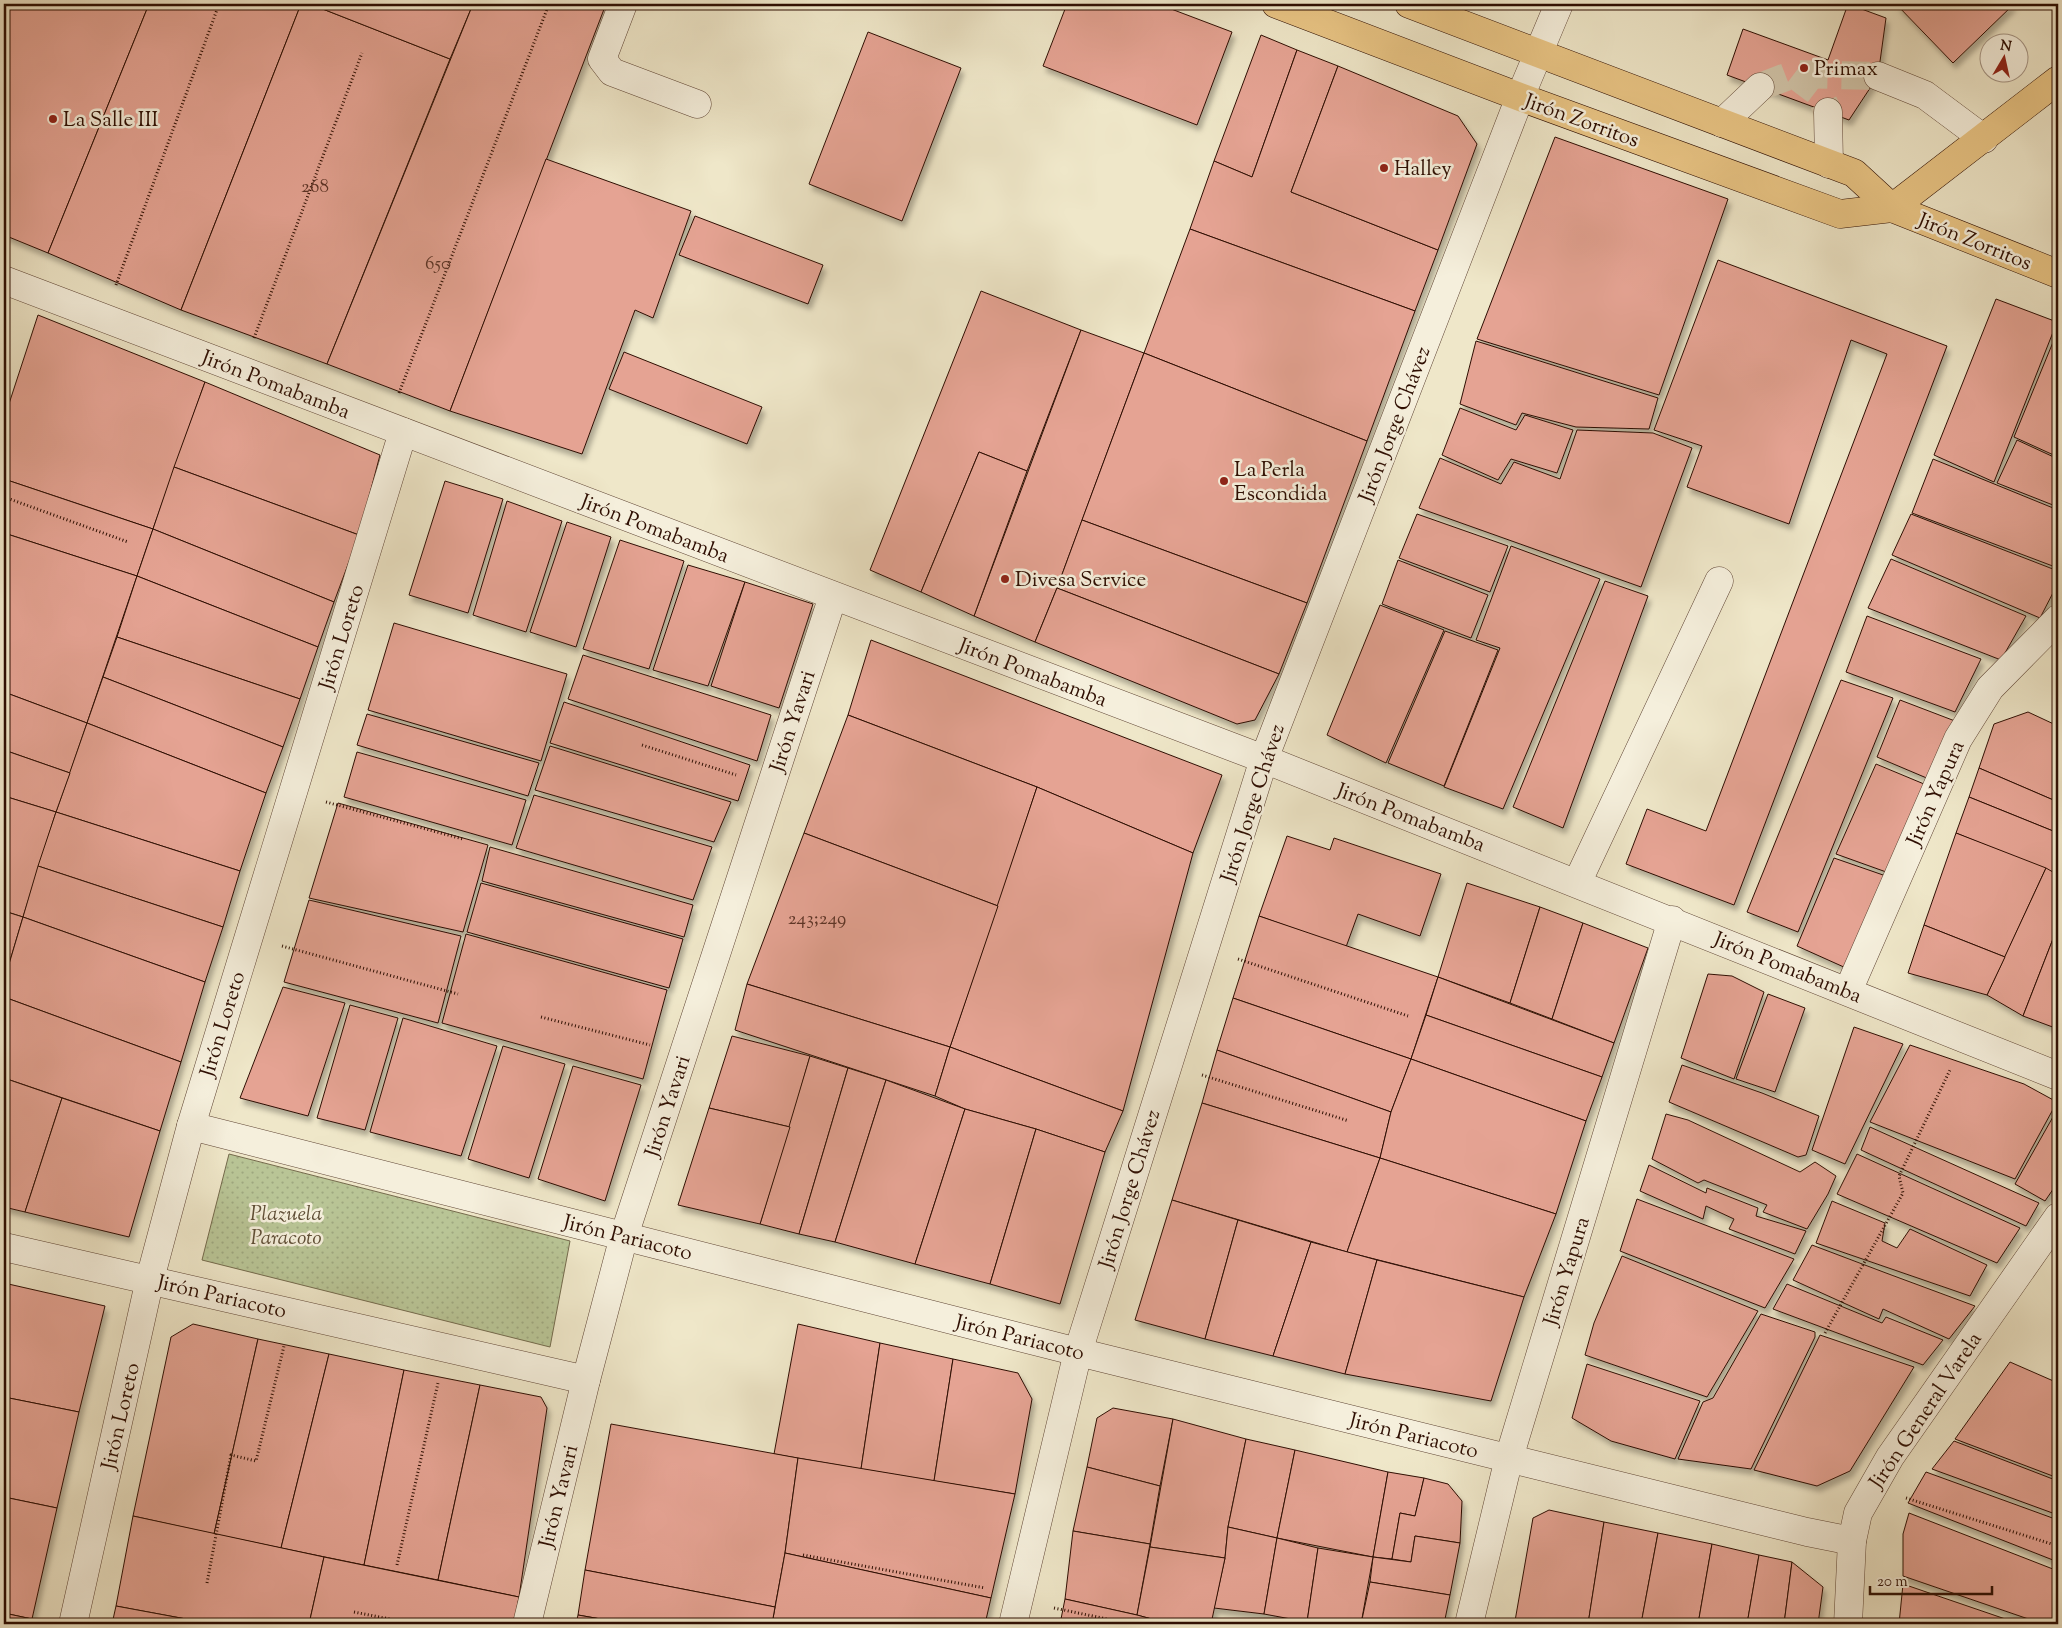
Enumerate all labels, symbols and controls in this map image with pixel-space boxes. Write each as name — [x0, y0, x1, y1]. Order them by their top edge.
north arrow — [1980, 32, 2030, 82]
text: N — [1999, 36, 2013, 58]
place label: Primax — [1814, 55, 1878, 85]
marker: Primax — [1798, 62, 1810, 74]
street label: Jirón Zorritos — [1519, 87, 1643, 157]
place label: La Salle III — [63, 106, 159, 136]
marker: La Salle III — [47, 113, 59, 125]
place label: Halley — [1394, 155, 1452, 185]
marker: Halley — [1378, 162, 1390, 174]
house number: 268 — [301, 174, 329, 201]
street label: Jirón Zorritos — [1912, 206, 2036, 279]
house number: 650 — [425, 251, 451, 278]
street label: Jirón Jorge Chávez — [1352, 342, 1439, 508]
street label: Jirón Pomabamba — [196, 343, 354, 428]
place label: La Perla Escondida — [1234, 456, 1328, 510]
marker: La Perla Escondida — [1218, 475, 1230, 487]
street label: Jirón Pomabamba — [575, 487, 733, 572]
place label: Divesa Service — [1015, 566, 1146, 596]
marker: Divesa Service — [999, 573, 1011, 585]
street label: Jirón Loreto — [312, 581, 373, 695]
street label: Jirón Pomabamba — [953, 631, 1111, 716]
street label: Jirón Yavari — [763, 667, 824, 777]
street label: Jirón Jorge Chávez — [1214, 721, 1294, 888]
street label: Jirón Yapura — [1900, 736, 1974, 852]
street label: Jirón Pomabamba — [1331, 776, 1489, 861]
house number: 243;249 — [788, 906, 846, 933]
street label: Jirón Pomabamba — [1708, 925, 1866, 1012]
street label: Jirón Loreto — [193, 968, 254, 1082]
street label: Jirón Yavari — [638, 1052, 699, 1162]
street label: Jirón Jorge Chávez — [1092, 1106, 1169, 1274]
park label: Plazuela Paracoto — [250, 1200, 322, 1254]
street label: Jirón Pariacoto — [559, 1208, 695, 1269]
street label: Jirón Yapura — [1537, 1213, 1599, 1331]
street label: Jirón Pariacoto — [153, 1268, 289, 1327]
street label: Jirón Pariacoto — [951, 1308, 1087, 1369]
street label: Jirón General Varela — [1862, 1327, 1990, 1496]
street label: Jirón Loreto — [95, 1360, 149, 1474]
street label: Jirón Pariacoto — [1345, 1406, 1481, 1467]
street label: Jirón Yavari — [532, 1442, 587, 1552]
scale bar — [1870, 1563, 1992, 1595]
text: 20 m — [1877, 1572, 1908, 1593]

